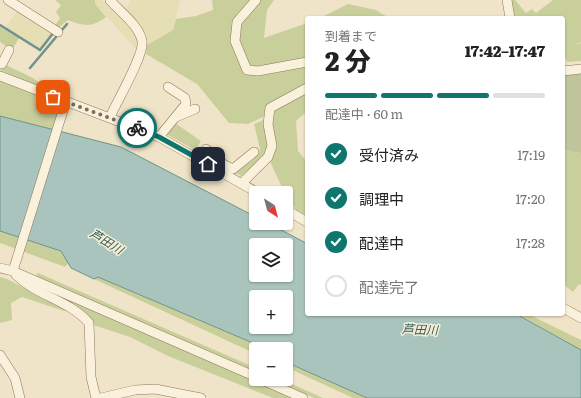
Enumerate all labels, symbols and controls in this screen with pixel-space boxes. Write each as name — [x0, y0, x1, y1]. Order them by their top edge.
text: 到着まで — [325, 26, 377, 45]
text: 17:42–17:47 — [465, 39, 545, 62]
text: 2 分 — [325, 40, 371, 79]
pin — [36, 80, 70, 114]
icon: bag — [42, 86, 64, 108]
text: 配達中 · 60 m — [325, 104, 403, 123]
courier — [117, 108, 157, 148]
icon: bike — [126, 117, 148, 139]
icon: check — [325, 143, 347, 165]
text: 受付済み — [359, 143, 419, 166]
text: 17:19 — [517, 145, 545, 164]
pin — [191, 147, 225, 181]
icon: home — [197, 153, 219, 175]
north arrow — [249, 186, 293, 230]
map controls — [249, 186, 293, 386]
icon: check — [325, 187, 347, 209]
text: 調理中 — [359, 187, 404, 210]
text: 17:20 — [515, 189, 545, 208]
water label: 芦田川 — [87, 224, 129, 259]
icon: check — [325, 231, 347, 253]
text: 配達中 — [359, 231, 404, 254]
text: 17:28 — [516, 233, 545, 252]
button: layers — [249, 238, 293, 282]
text: 配達完了 — [359, 275, 419, 298]
button: + — [249, 290, 293, 334]
water label: 芦田川 — [402, 319, 440, 339]
button: − — [249, 342, 293, 386]

